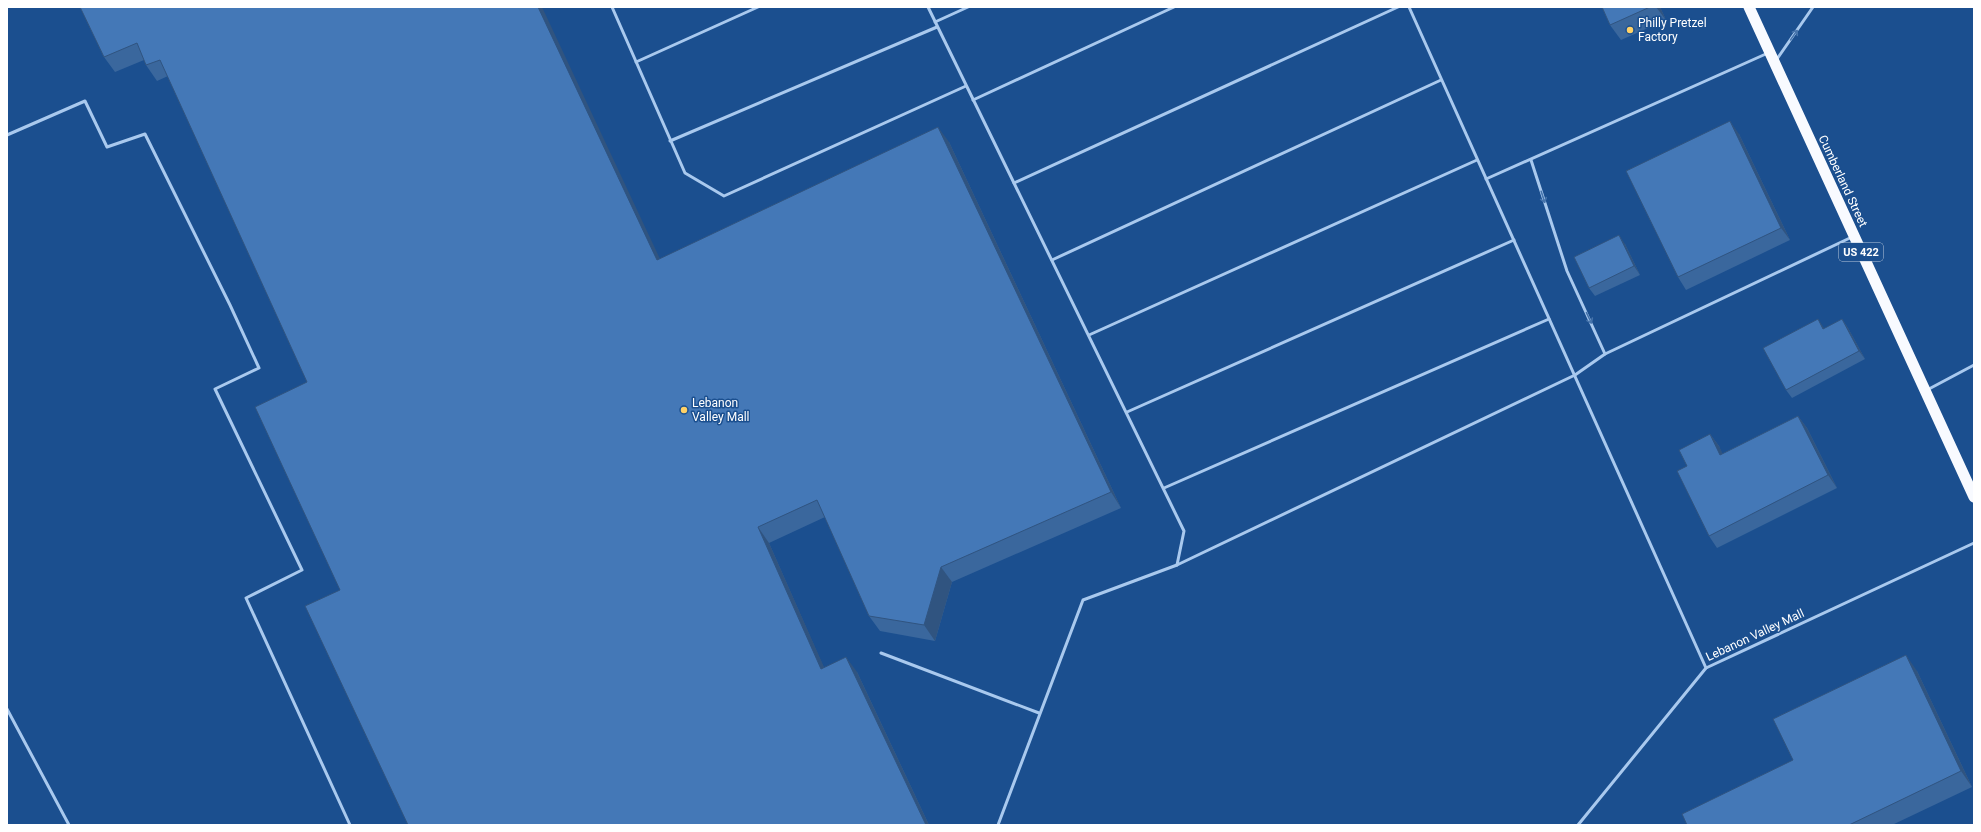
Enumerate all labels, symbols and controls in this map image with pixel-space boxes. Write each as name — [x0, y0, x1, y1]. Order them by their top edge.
place label: Philly Pretzel Factory — [1638, 16, 1707, 44]
marker: Philly Pretzel Factory — [1625, 25, 1635, 35]
one-way arrow — [1790, 29, 1798, 40]
street label: Cumberland Street — [1816, 133, 1870, 229]
one-way arrow — [1540, 190, 1547, 203]
road number: US 422 — [1839, 243, 1883, 261]
one-way arrow — [1586, 312, 1593, 324]
place label: Lebanon Valley Mall — [692, 396, 750, 424]
marker: Lebanon Valley Mall — [679, 405, 689, 415]
street label: Lebanon Valley Mall — [1704, 606, 1806, 664]

